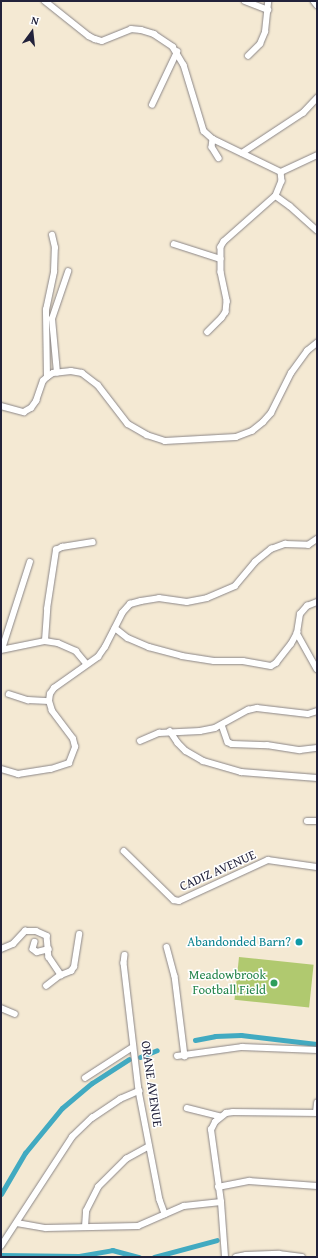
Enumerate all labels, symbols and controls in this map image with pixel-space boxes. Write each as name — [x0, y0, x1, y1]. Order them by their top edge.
north arrow — [12, 12, 52, 52]
text: N — [29, 12, 41, 29]
street label: CADIZ AVENUE — [177, 847, 259, 895]
place label: Abandonded Barn? — [187, 934, 291, 950]
marker: Abandonded Barn? — [294, 937, 304, 947]
place label: Meadowbrook Football Field — [189, 968, 266, 999]
marker: Meadowbrook Football Field — [269, 978, 279, 988]
street label: ORANE AVENUE — [137, 1040, 165, 1128]

